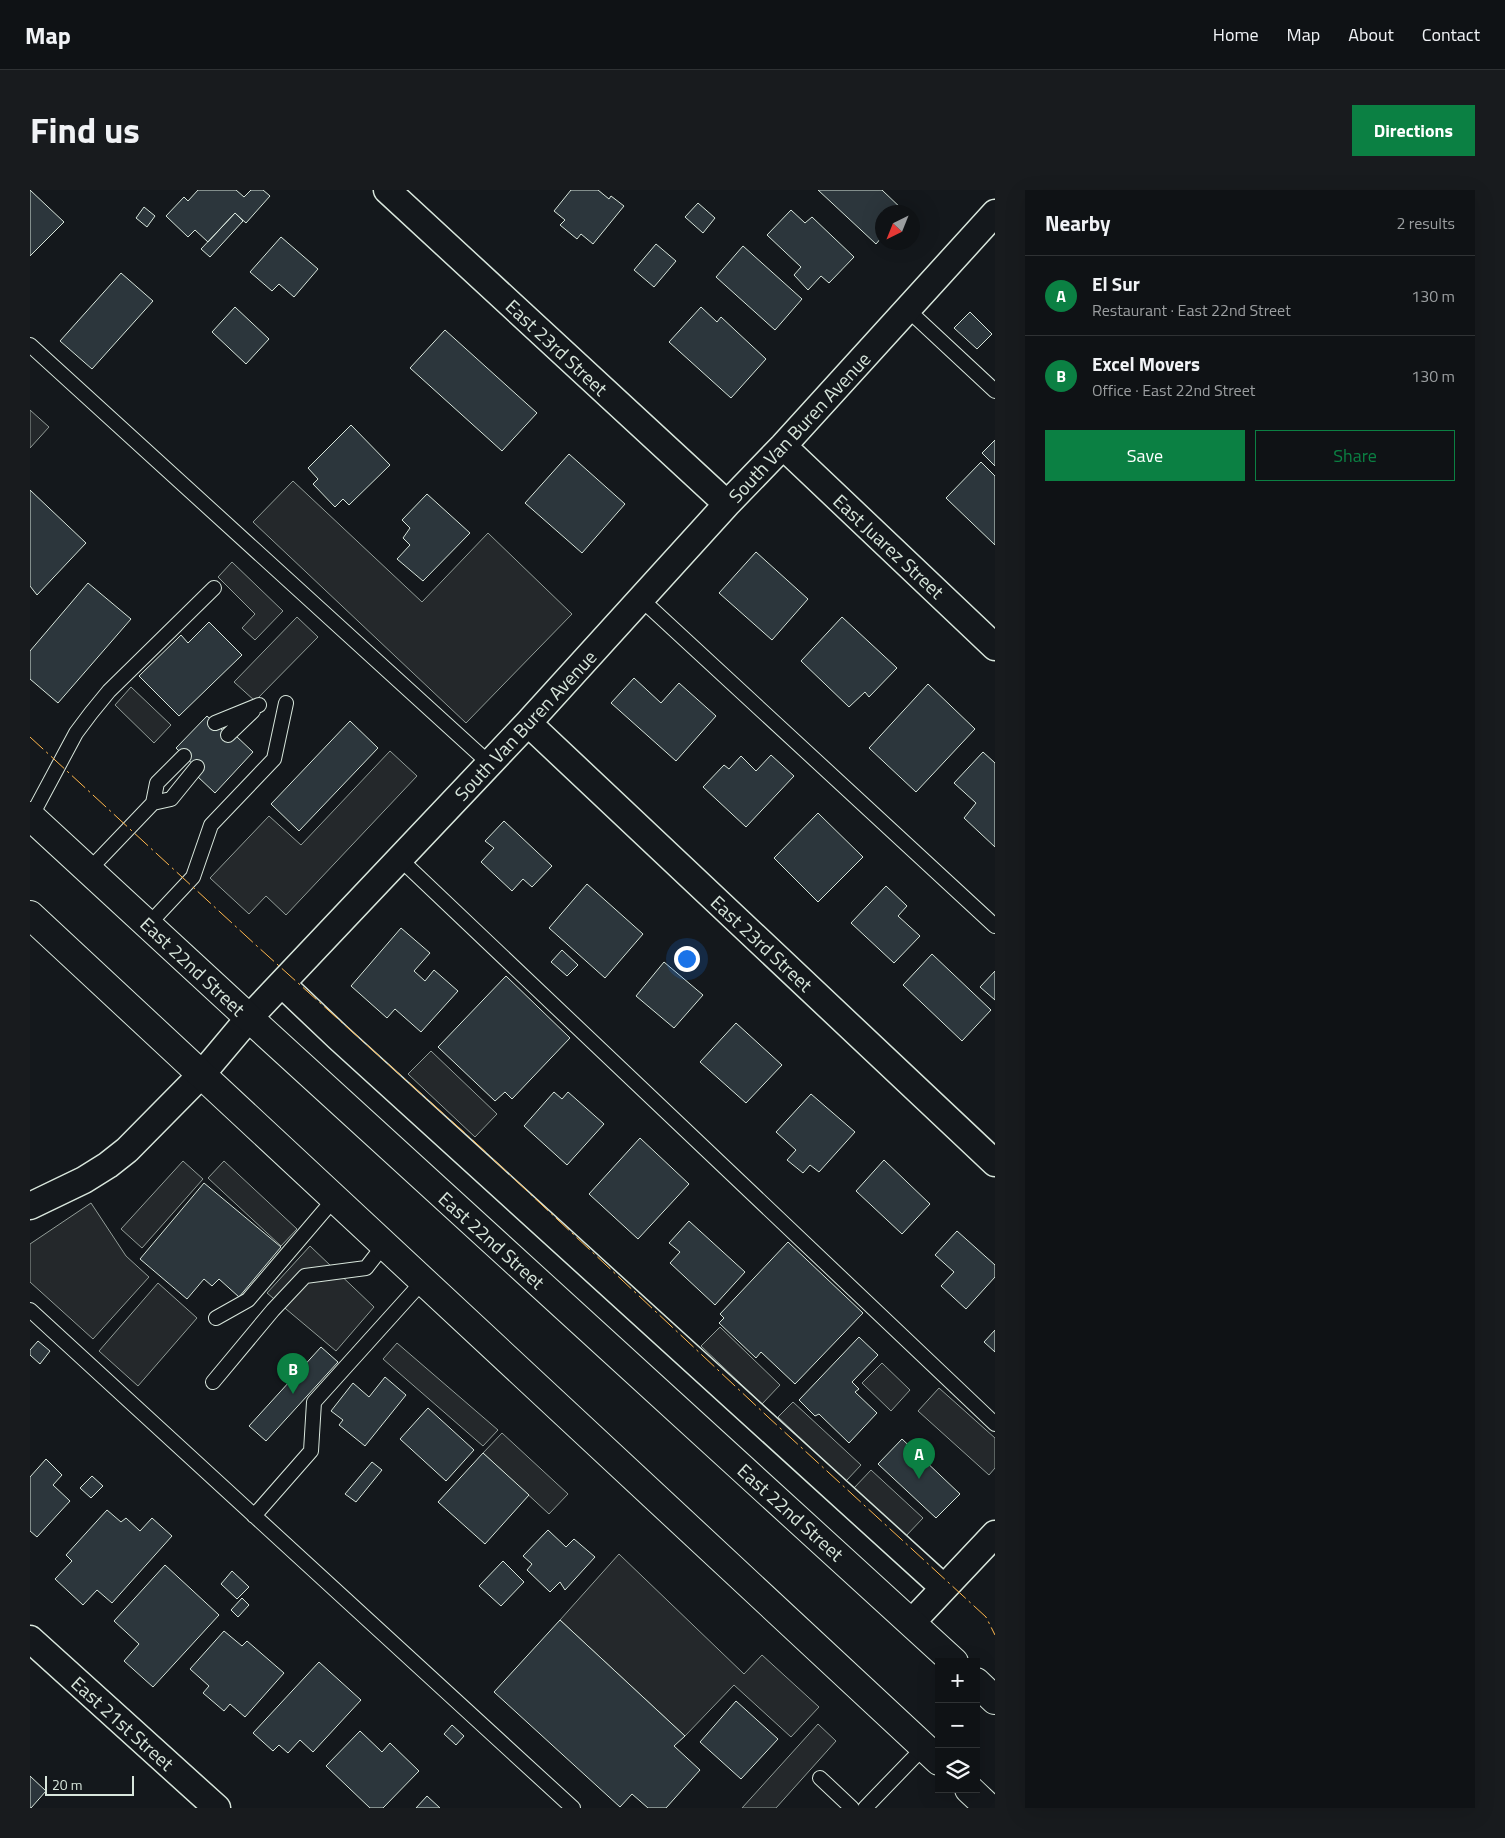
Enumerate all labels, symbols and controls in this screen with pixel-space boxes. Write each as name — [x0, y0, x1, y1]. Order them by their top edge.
text: Map — [25, 17, 71, 53]
text: Home — [1213, 21, 1259, 48]
text: Map — [1287, 21, 1320, 48]
text: About — [1348, 21, 1394, 48]
text: Contact — [1422, 21, 1480, 48]
text: Find us — [30, 103, 140, 157]
button: Directions — [1352, 105, 1475, 156]
north arrow — [875, 205, 920, 250]
text: Nearby — [1045, 207, 1110, 239]
text: 2 results — [1396, 211, 1455, 235]
text: El Sur — [1092, 269, 1140, 298]
text: A — [1056, 284, 1066, 308]
text: 130 m — [1411, 284, 1455, 308]
street label: East 23rd Street — [499, 292, 615, 402]
text: Restaurant · East 22nd Street — [1092, 298, 1291, 322]
street label: South Van Buren Avenue — [721, 345, 877, 509]
text: Excel Movers — [1092, 349, 1200, 378]
text: B — [1056, 364, 1066, 388]
text: 130 m — [1411, 364, 1455, 388]
text: Office · East 22nd Street — [1092, 378, 1255, 402]
button: Save — [1045, 430, 1245, 481]
button: Share — [1255, 430, 1455, 481]
street label: East Juarez Street — [827, 487, 951, 605]
street label: South Van Buren Avenue — [447, 643, 603, 807]
street label: East 23rd Street — [704, 888, 820, 998]
street label: East 22nd Street — [134, 910, 252, 1023]
your location — [674, 946, 700, 972]
street label: East 22nd Street — [432, 1184, 552, 1296]
pin: B — [277, 1353, 309, 1394]
pin: A — [903, 1438, 935, 1479]
street label: East 22nd Street — [731, 1456, 851, 1568]
map controls — [935, 1658, 980, 1793]
button: + — [935, 1658, 980, 1703]
street label: East 21st Street — [65, 1669, 181, 1777]
button: − — [935, 1703, 980, 1748]
button: layers — [935, 1748, 980, 1793]
scale bar — [45, 1773, 134, 1796]
text: 20 m — [52, 1774, 82, 1795]

